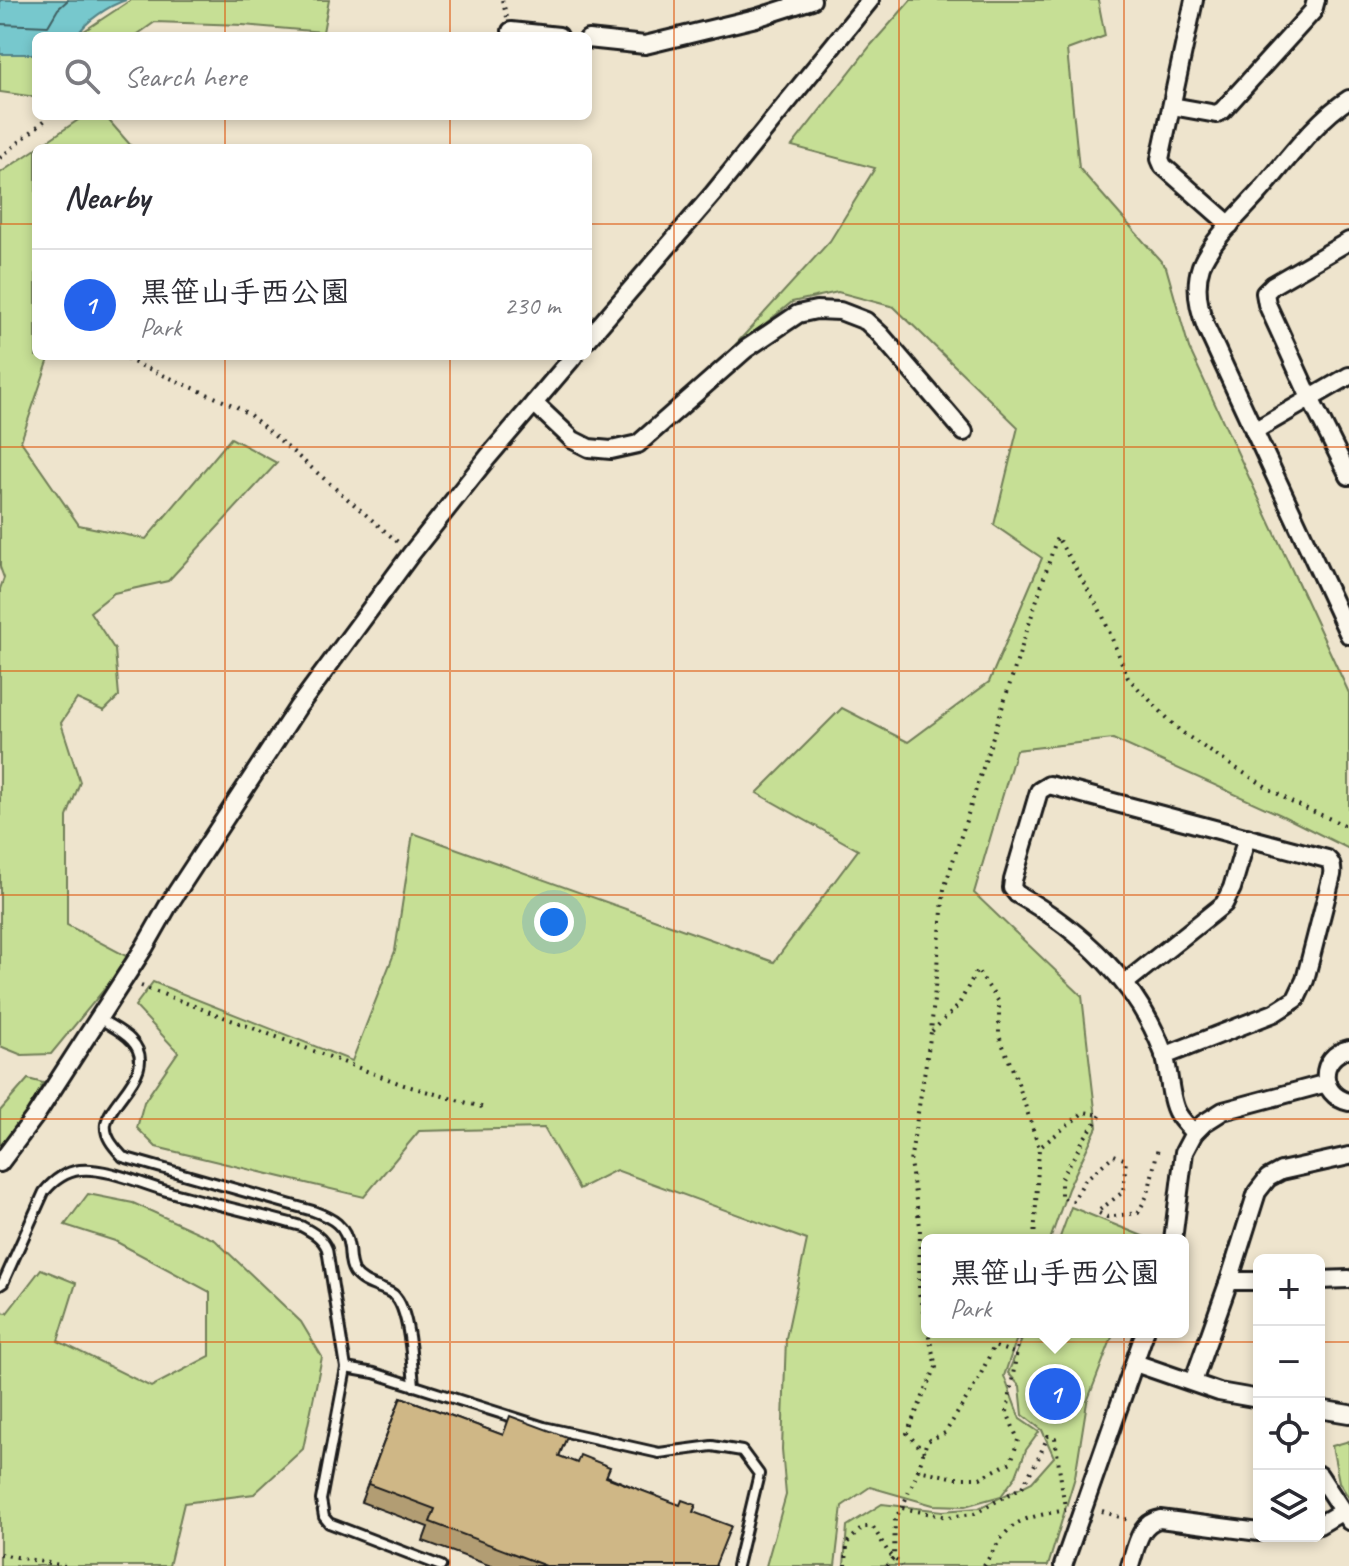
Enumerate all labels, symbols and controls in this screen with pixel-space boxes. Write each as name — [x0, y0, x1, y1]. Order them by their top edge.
search box — [32, 32, 592, 120]
icon: search — [60, 54, 104, 98]
text: Search here — [124, 57, 246, 95]
text: Nearby — [64, 175, 150, 218]
text: 黒笹山手西公園 — [140, 273, 350, 311]
text: 1 — [84, 289, 96, 322]
text: 230 m — [504, 289, 560, 322]
text: Park — [140, 311, 181, 344]
your location — [534, 902, 574, 942]
popup — [921, 1234, 1189, 1338]
text: 黒笹山手西公園 — [950, 1254, 1160, 1292]
map controls — [1253, 1254, 1325, 1542]
button: + — [1253, 1254, 1325, 1326]
text: Park — [950, 1292, 991, 1325]
button: − — [1253, 1326, 1325, 1398]
pin: 1 — [1029, 1364, 1081, 1424]
button: locate — [1253, 1398, 1325, 1470]
button: layers — [1253, 1470, 1325, 1542]

